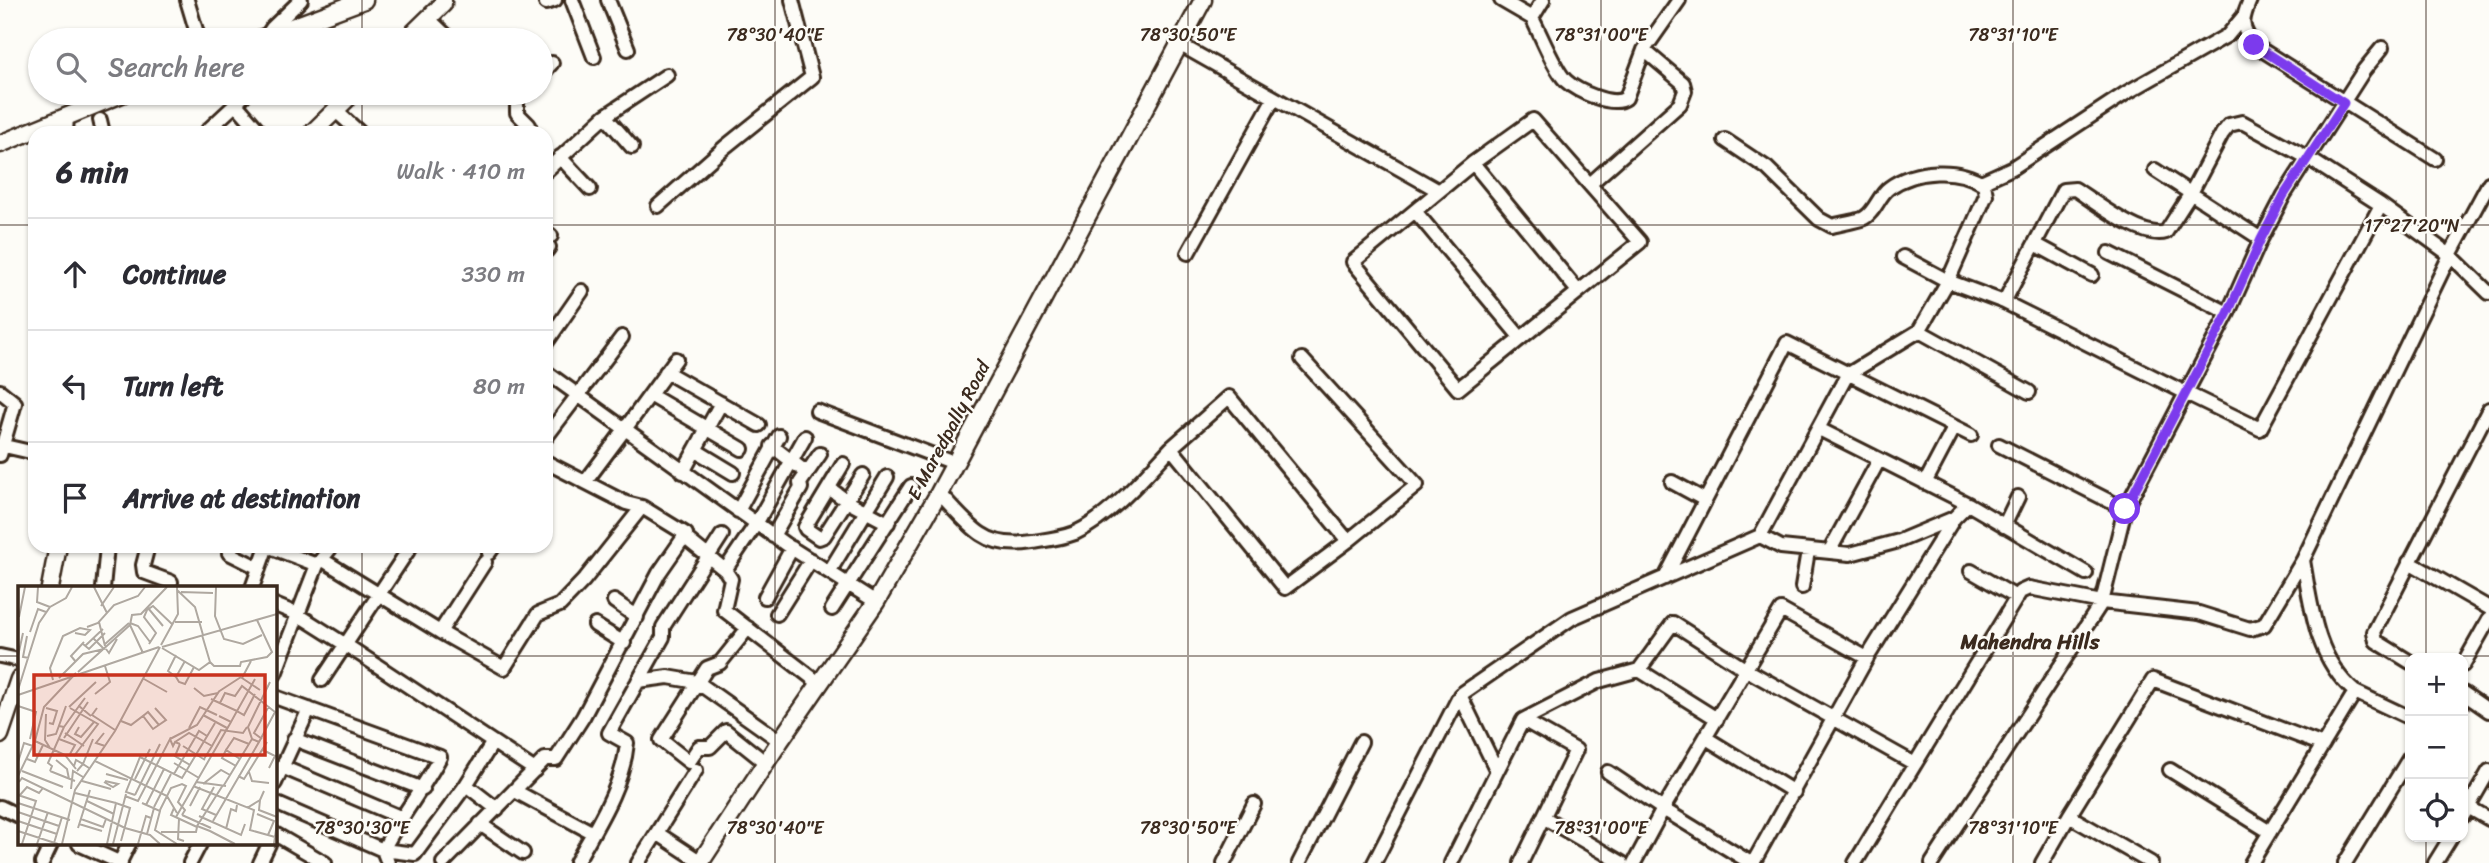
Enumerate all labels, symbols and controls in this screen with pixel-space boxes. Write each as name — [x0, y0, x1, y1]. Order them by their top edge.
text: 78°30'40"E — [727, 19, 824, 51]
text: 78°30'50"E — [1140, 19, 1237, 51]
text: 78°31'00"E — [1554, 19, 1649, 51]
text: 78°31'10"E — [1968, 19, 2059, 51]
search box — [28, 28, 553, 105]
route end — [2238, 29, 2269, 60]
text: Search here — [108, 44, 245, 90]
icon: search — [52, 48, 90, 86]
text: 6 min — [56, 145, 128, 199]
text: Walk · 410 m — [396, 151, 525, 192]
text: 17°27'20"N — [2365, 210, 2460, 242]
text: Continue — [123, 251, 226, 297]
text: 330 m — [462, 254, 525, 295]
icon: ahead — [56, 255, 94, 293]
street label: E Maredpally Road — [898, 353, 1000, 506]
text: Turn left — [123, 363, 223, 409]
text: 80 m — [473, 366, 525, 407]
icon: left — [56, 367, 94, 405]
text: Arrive at destination — [123, 475, 360, 521]
icon: arrive — [56, 479, 94, 517]
route start — [2109, 493, 2140, 524]
inset map — [18, 586, 276, 846]
district label: Mahendra Hills — [1960, 623, 2101, 661]
map controls — [2405, 653, 2468, 842]
button: + — [2405, 653, 2468, 716]
button: − — [2405, 716, 2468, 779]
button: locate — [2405, 779, 2468, 842]
text: 78°30'30"E — [314, 812, 411, 844]
text: 78°30'40"E — [727, 812, 824, 844]
text: 78°30'50"E — [1140, 812, 1237, 844]
text: 78°31'00"E — [1554, 812, 1649, 844]
text: 78°31'10"E — [1968, 812, 2059, 844]

